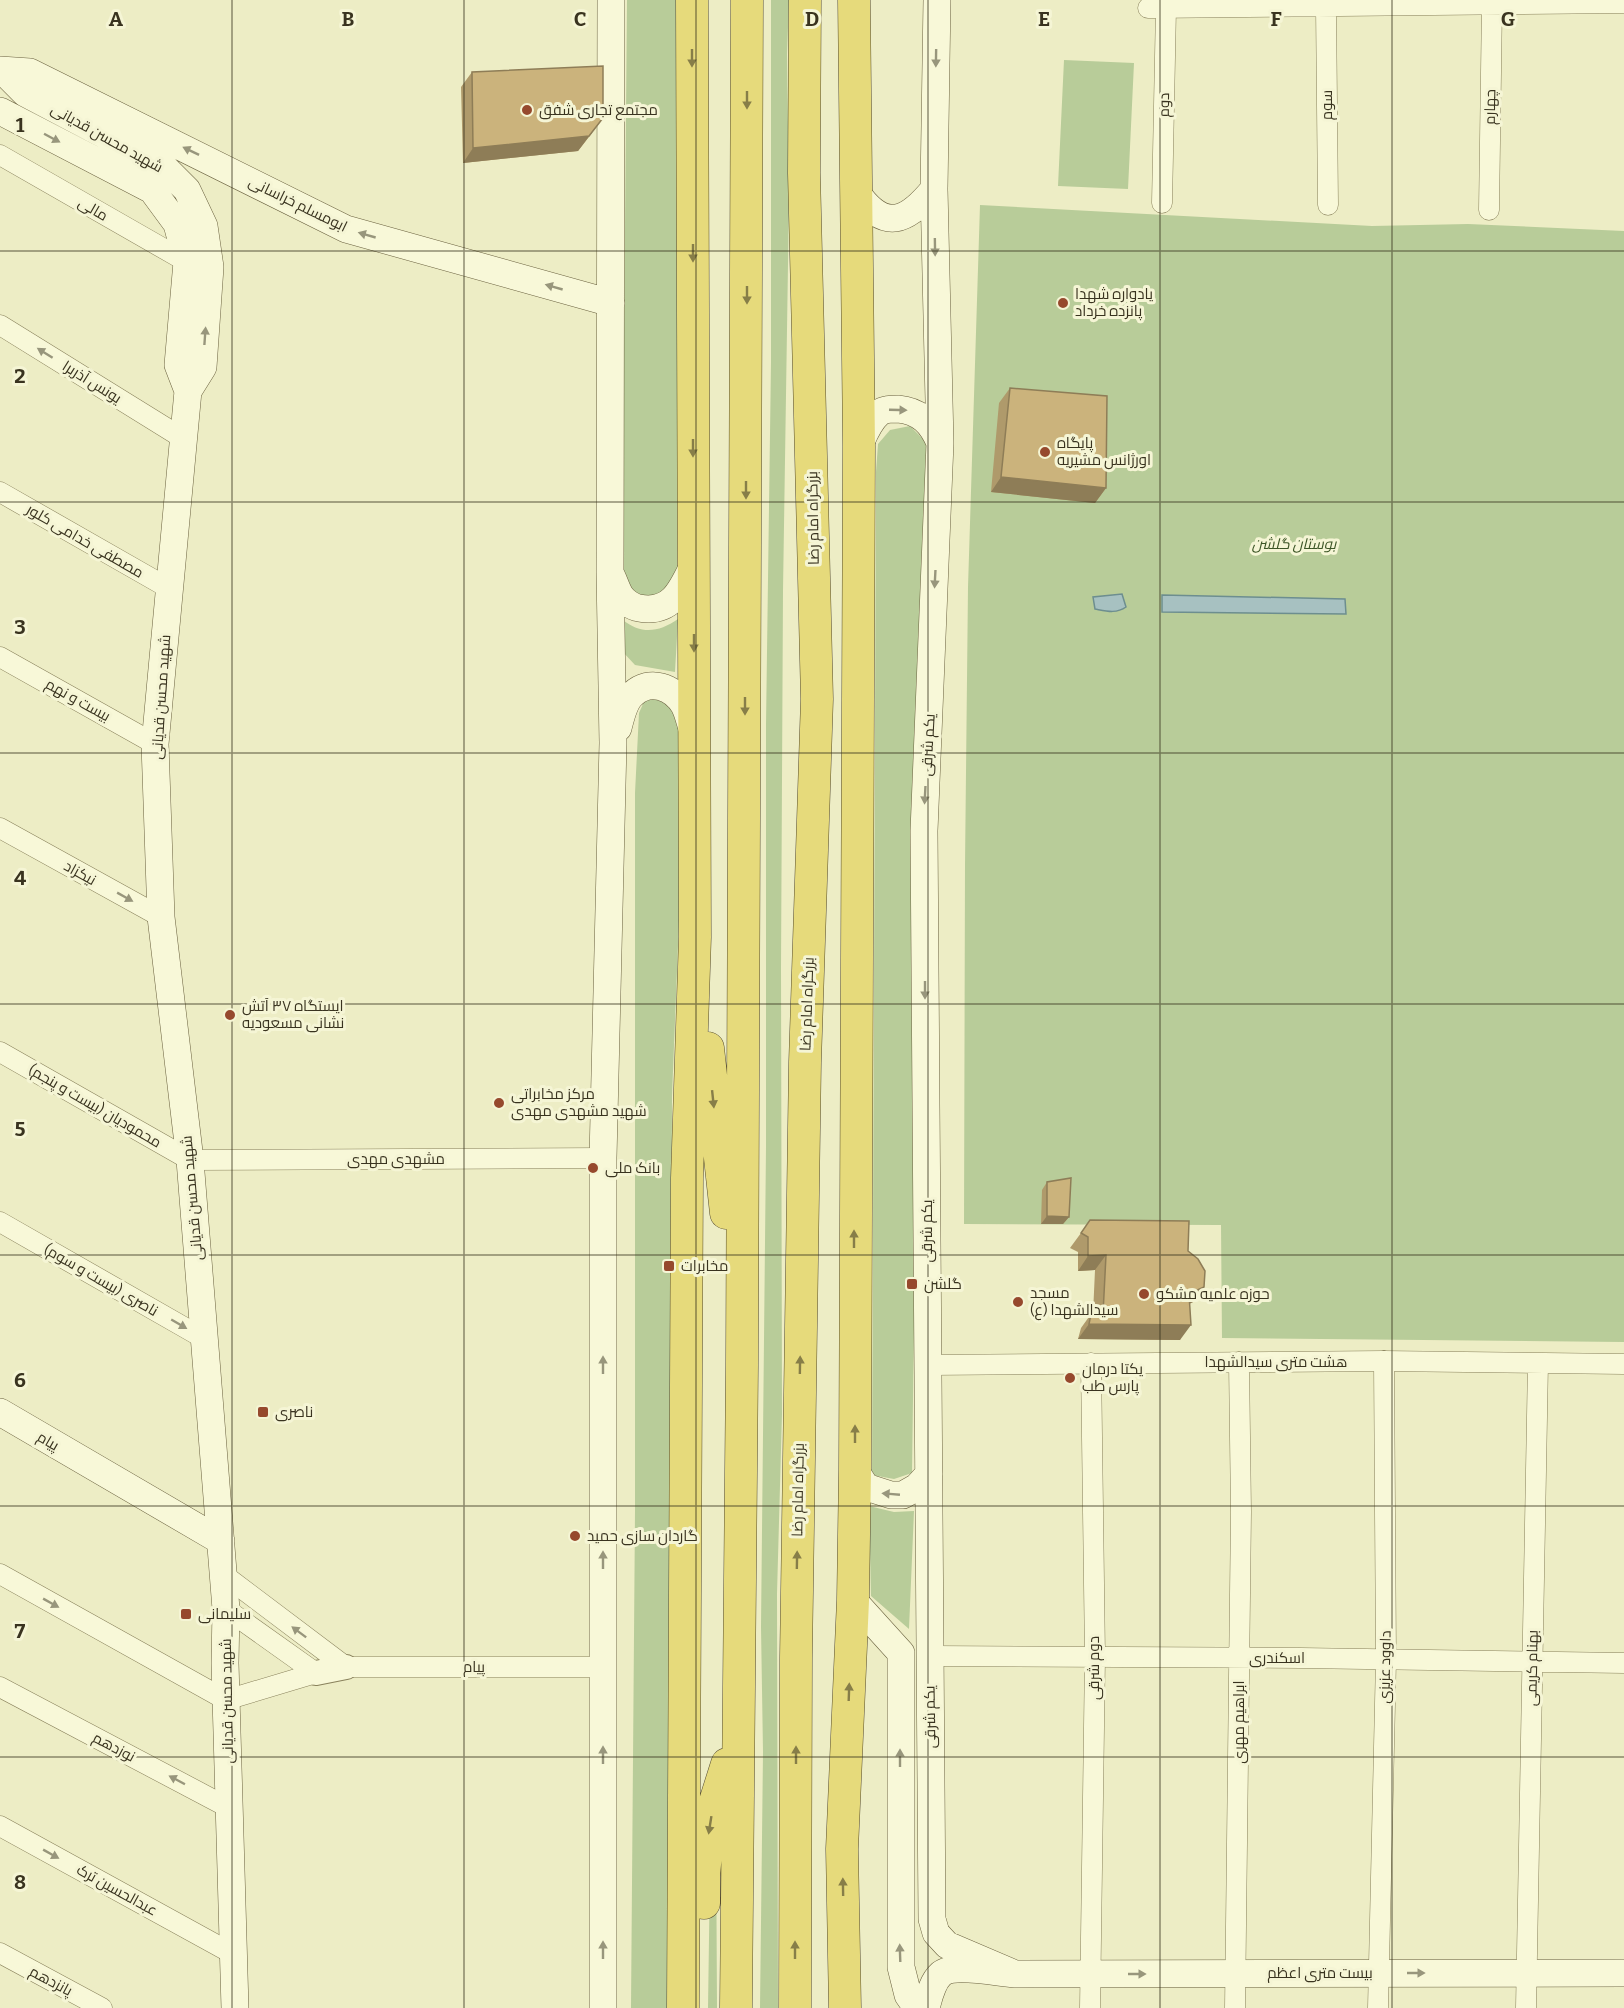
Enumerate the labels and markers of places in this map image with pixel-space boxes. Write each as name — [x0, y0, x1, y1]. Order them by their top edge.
place label: مجتمع تجاری شفق — [539, 101, 658, 121]
marker: مجتمع تجاری شفق — [520, 103, 534, 117]
place label: یادواره شهدا پانزده خرداد — [1075, 285, 1153, 321]
marker: یادواره شهدا پانزده خرداد — [1056, 296, 1070, 310]
place label: پایگاه اورژانس مشیریه — [1057, 434, 1151, 470]
marker: پایگاه اورژانس مشیریه — [1038, 445, 1052, 459]
place label: ایستگاه ۳۷ آتش نشانی مسعودیه — [242, 997, 344, 1033]
marker: ایستگاه ۳۷ آتش نشانی مسعودیه — [223, 1008, 237, 1022]
place label: مرکز مخابراتی شهید مشهدی مهدی — [511, 1085, 647, 1121]
marker: مرکز مخابراتی شهید مشهدی مهدی — [492, 1096, 506, 1110]
place label: بانک ملی — [605, 1159, 660, 1178]
marker: بانک ملی — [586, 1161, 600, 1175]
place label: مخابرات — [681, 1257, 729, 1275]
marker: مخابرات — [662, 1259, 676, 1273]
place label: گلشن — [924, 1275, 962, 1294]
marker: گلشن — [905, 1277, 919, 1291]
place label: مسجد سیدالشهدا (ع) — [1030, 1284, 1118, 1321]
place label: حوزه علمیه مشکو — [1156, 1285, 1269, 1303]
marker: حوزه علمیه مشکو — [1137, 1287, 1151, 1301]
marker: مسجد سیدالشهدا (ع) — [1011, 1295, 1025, 1309]
place label: یکتا درمان پارس طب — [1082, 1360, 1143, 1396]
marker: یکتا درمان پارس طب — [1063, 1371, 1077, 1385]
place label: ناصری — [275, 1403, 313, 1422]
marker: ناصری — [256, 1405, 270, 1419]
place label: گاردان سازی حمید — [587, 1527, 698, 1546]
marker: گاردان سازی حمید — [568, 1529, 582, 1543]
place label: سلیمانی — [198, 1605, 251, 1624]
marker: سلیمانی — [179, 1607, 193, 1621]

